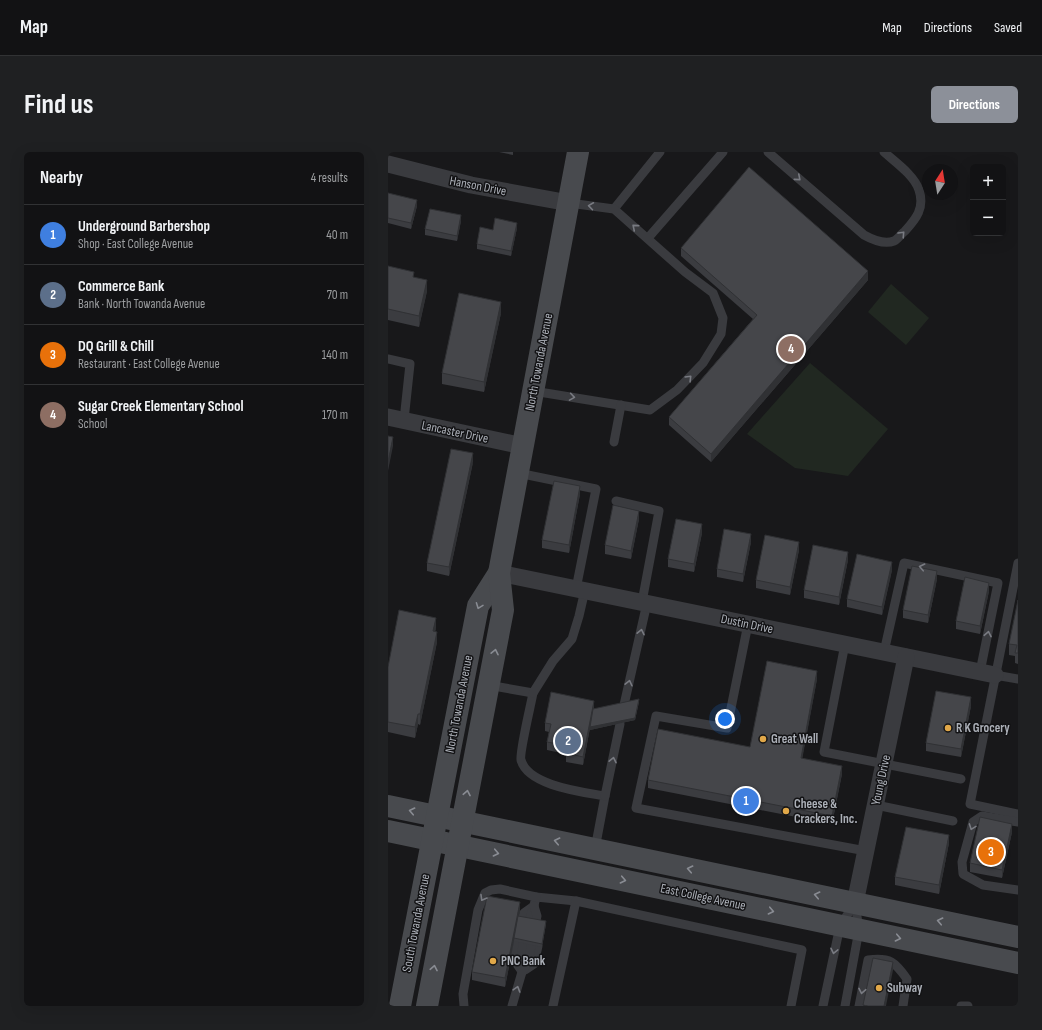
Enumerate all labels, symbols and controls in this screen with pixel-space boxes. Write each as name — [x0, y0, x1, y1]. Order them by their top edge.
text: Map — [20, 16, 48, 39]
text: Map — [882, 19, 902, 36]
text: Directions — [924, 19, 972, 36]
text: Saved — [994, 19, 1022, 36]
button: Directions — [931, 86, 1018, 123]
text: Find us — [24, 88, 93, 121]
north arrow — [922, 164, 958, 200]
map controls — [970, 164, 1006, 236]
button: + — [970, 164, 1006, 200]
text: Nearby — [40, 168, 83, 188]
text: 4 results — [311, 170, 348, 186]
street label: Hanson Drive — [448, 173, 508, 199]
one-way arrow — [793, 173, 801, 180]
button: − — [970, 200, 1006, 236]
one-way arrow — [588, 202, 595, 211]
text: Underground Barbershop — [78, 217, 210, 236]
one-way arrow — [632, 225, 639, 232]
text: 1 — [50, 227, 56, 243]
text: 40 m — [326, 227, 348, 243]
one-way arrow — [897, 231, 904, 239]
text: Shop · East College Avenue — [78, 236, 193, 252]
text: Commerce Bank — [78, 277, 164, 296]
text: 2 — [50, 287, 56, 303]
text: 70 m — [327, 287, 348, 303]
text: Bank · North Towanda Avenue — [78, 296, 205, 312]
street label: North Towanda Avenue — [522, 312, 556, 412]
pin: 4 — [778, 334, 804, 364]
text: DQ Grill & Chill — [78, 337, 154, 356]
text: 3 — [50, 347, 56, 363]
text: 140 m — [322, 347, 348, 363]
text: Restaurant · East College Avenue — [78, 356, 220, 372]
one-way arrow — [684, 375, 691, 383]
one-way arrow — [569, 392, 575, 401]
text: Sugar Creek Elementary School — [78, 397, 244, 416]
text: 4 — [50, 407, 56, 423]
text: 170 m — [322, 407, 348, 423]
text: School — [78, 416, 108, 432]
street label: Lancaster Drive — [420, 417, 490, 447]
one-way arrow — [918, 563, 925, 571]
one-way arrow — [476, 603, 484, 610]
street label: Dustin Drive — [719, 611, 775, 637]
one-way arrow — [636, 629, 644, 635]
one-way arrow — [983, 631, 991, 637]
one-way arrow — [490, 648, 498, 655]
street label: North Towanda Avenue — [442, 654, 476, 754]
one-way arrow — [625, 680, 633, 686]
your location — [715, 709, 735, 729]
place label: R K Grocery — [956, 720, 1010, 736]
marker: R K Grocery — [943, 723, 953, 733]
pin: 2 — [555, 726, 581, 756]
place label: Great Wall — [771, 731, 819, 747]
marker: Great Wall — [758, 734, 768, 744]
street label: Young Drive — [868, 753, 894, 807]
one-way arrow — [608, 757, 616, 763]
pin: 1 — [733, 786, 759, 816]
one-way arrow — [462, 790, 471, 796]
place label: Cheese & Crackers, Inc. — [794, 796, 857, 827]
marker: Cheese & Crackers, Inc. — [781, 806, 791, 816]
one-way arrow — [409, 807, 416, 815]
one-way arrow — [968, 824, 976, 831]
one-way arrow — [554, 837, 560, 845]
pin: 3 — [978, 837, 1004, 867]
one-way arrow — [493, 849, 499, 857]
one-way arrow — [687, 865, 693, 873]
street label: South Towanda Avenue — [399, 873, 433, 973]
one-way arrow — [620, 875, 626, 884]
street label: East College Avenue — [659, 880, 747, 914]
one-way arrow — [814, 892, 820, 900]
one-way arrow — [481, 894, 488, 901]
one-way arrow — [768, 907, 775, 915]
one-way arrow — [937, 917, 943, 925]
one-way arrow — [894, 933, 901, 941]
one-way arrow — [831, 948, 839, 954]
place label: PNC Bank — [501, 953, 546, 969]
marker: PNC Bank — [488, 956, 498, 966]
one-way arrow — [429, 965, 438, 971]
place label: Subway — [887, 980, 923, 996]
marker: Subway — [874, 983, 884, 993]
one-way arrow — [512, 986, 521, 993]
one-way arrow — [859, 988, 867, 994]

